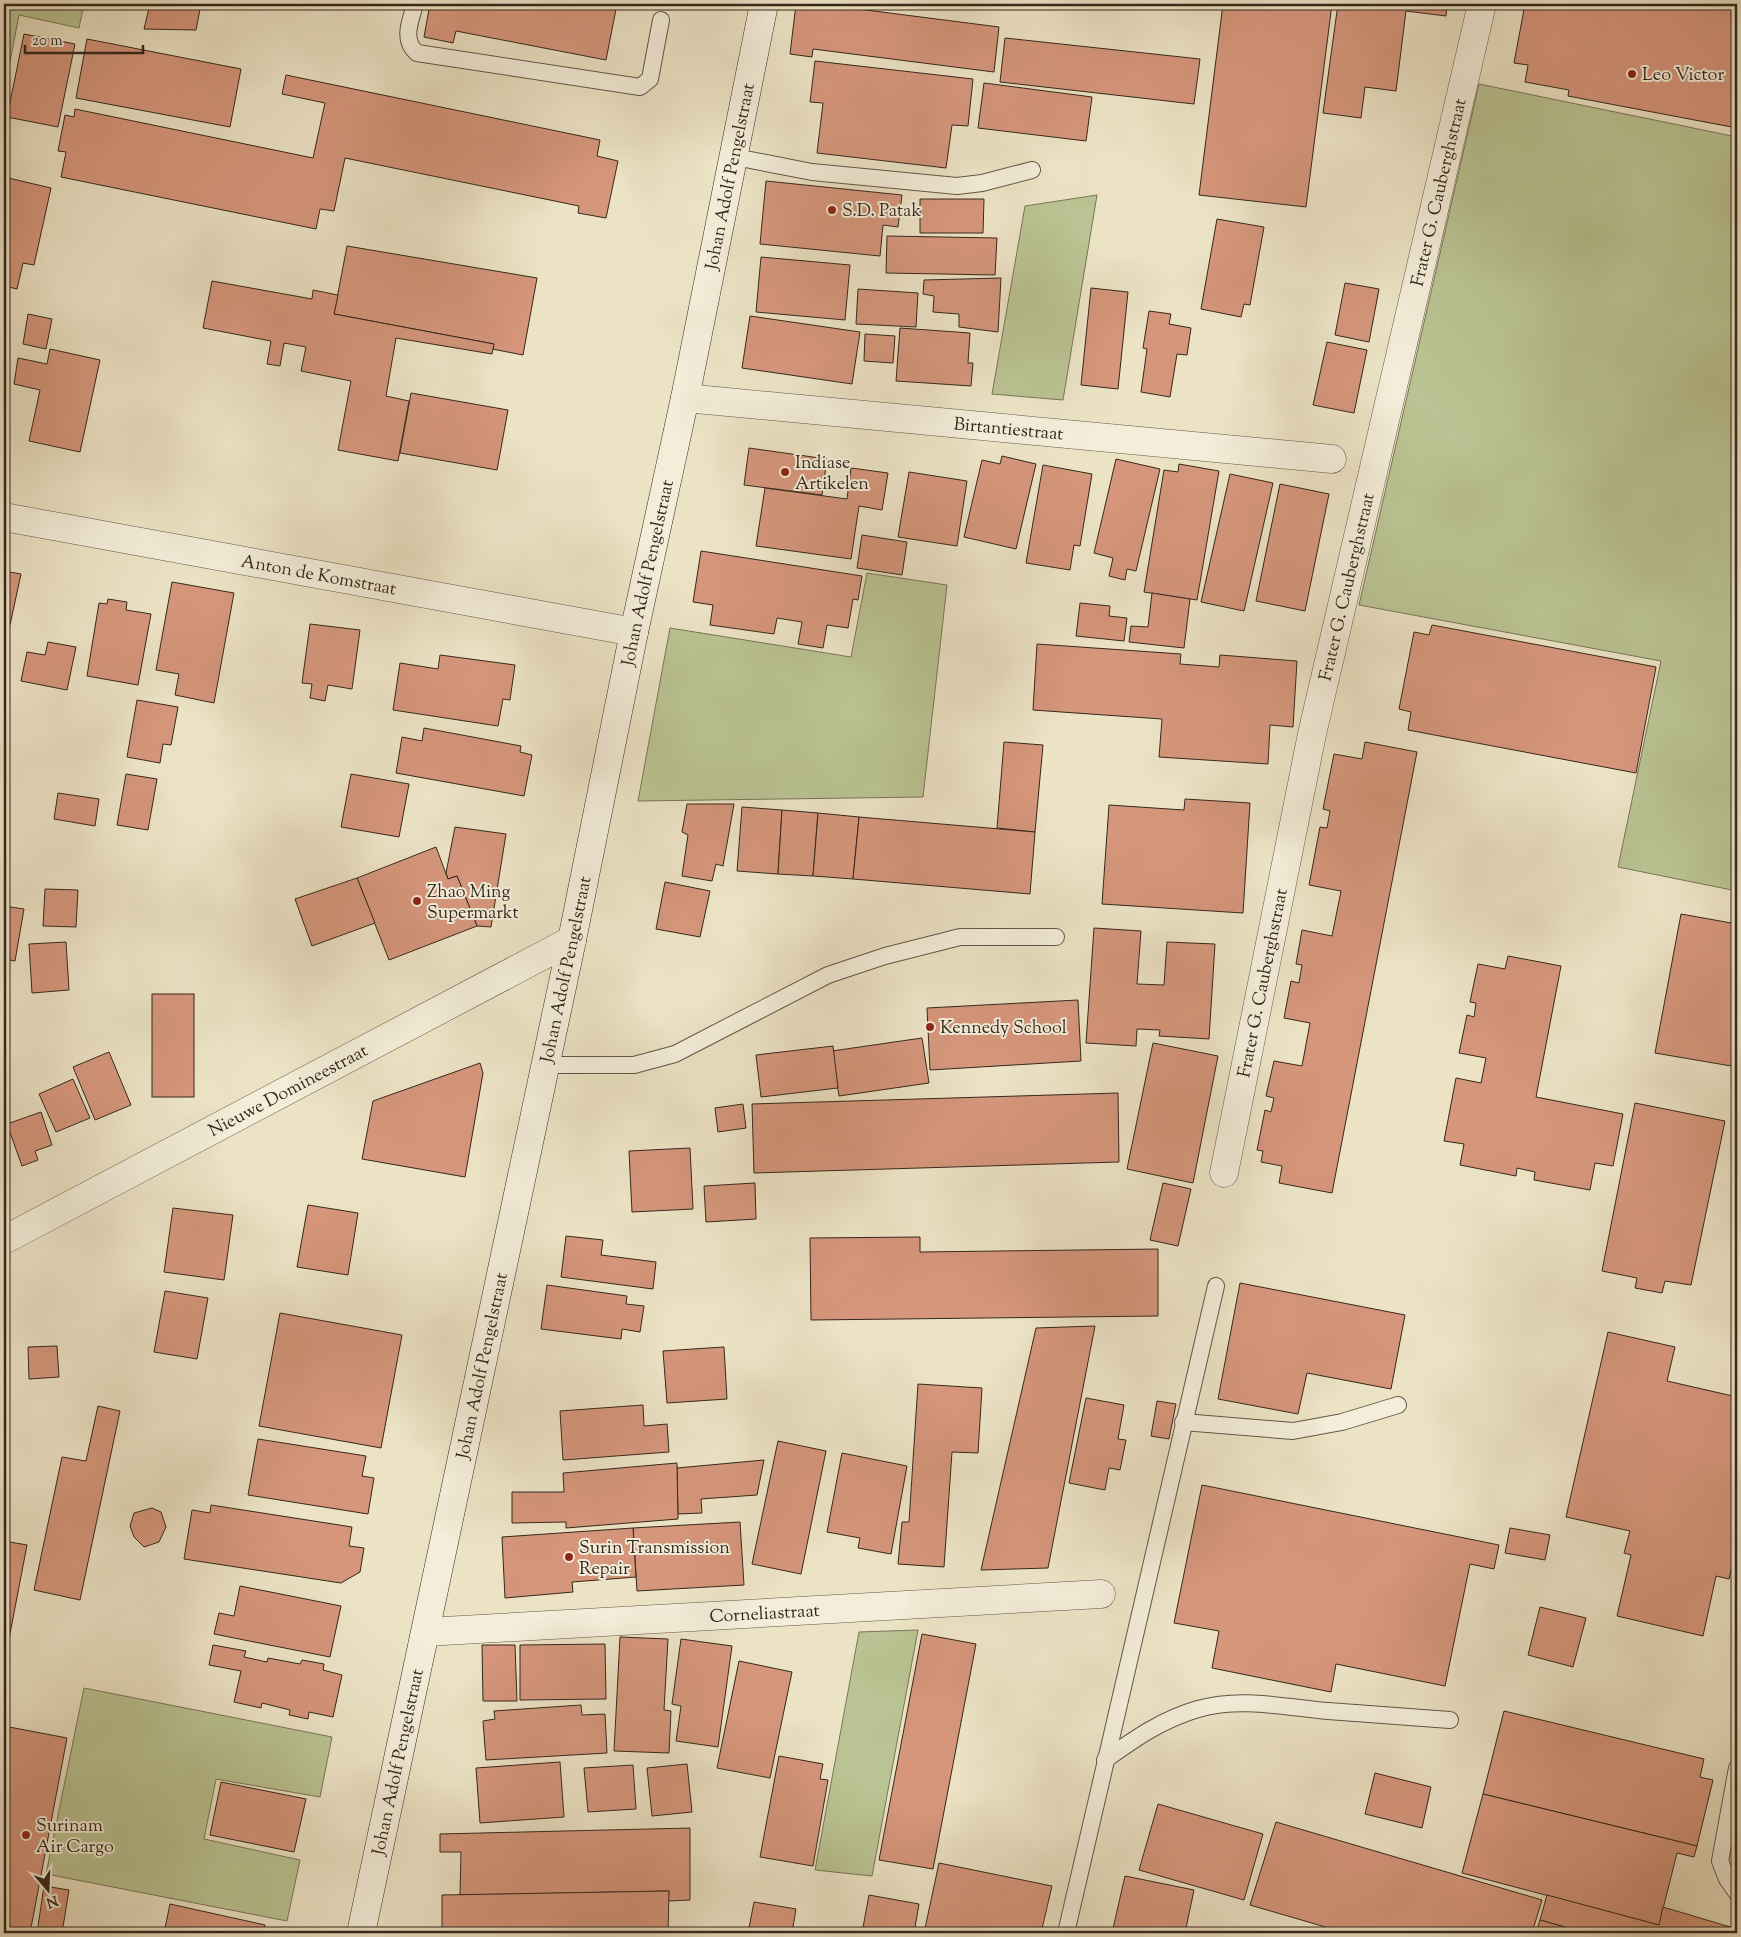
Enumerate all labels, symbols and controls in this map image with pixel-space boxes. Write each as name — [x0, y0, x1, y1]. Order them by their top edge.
scale bar — [25, 22, 142, 54]
text: 20 m — [32, 31, 63, 52]
place label: Leo Victor — [1642, 63, 1724, 89]
marker: Leo Victor — [1626, 68, 1638, 80]
street label: Johan Adolf Pengelstraat — [700, 81, 763, 273]
street label: Frater G. Cauberghstraat — [1406, 96, 1475, 289]
place label: S.D. Patak — [842, 199, 921, 225]
marker: S.D. Patak — [826, 204, 838, 216]
street label: Birtantiestraat — [952, 412, 1064, 449]
place label: Indiase Artikelen — [795, 451, 869, 498]
marker: Indiase Artikelen — [779, 466, 791, 478]
street label: Johan Adolf Pengelstraat — [616, 478, 682, 670]
street label: Frater G. Cauberghstraat — [1314, 491, 1383, 684]
street label: Anton de Komstraat — [239, 550, 398, 603]
street label: Johan Adolf Pengelstraat — [535, 874, 599, 1066]
place label: Zhao Ming Supermarkt — [427, 880, 519, 927]
street label: Frater G. Cauberghstraat — [1232, 886, 1296, 1080]
marker: Zhao Ming Supermarkt — [411, 895, 423, 907]
place label: Kennedy School — [940, 1016, 1067, 1042]
marker: Kennedy School — [924, 1021, 936, 1033]
street label: Nieuwe Domineestraat — [204, 1039, 373, 1145]
street label: Johan Adolf Pengelstraat — [451, 1271, 516, 1463]
place label: Surin Transmission Repair — [579, 1536, 730, 1583]
marker: Surin Transmission Repair — [563, 1551, 575, 1563]
street label: Corneliastraat — [709, 1599, 820, 1631]
street label: Johan Adolf Pengelstraat — [367, 1667, 432, 1859]
place label: Surinam Air Cargo — [36, 1814, 114, 1861]
marker: Surinam Air Cargo — [20, 1829, 32, 1841]
north arrow — [22, 1864, 72, 1914]
text: N — [43, 1889, 60, 1912]

